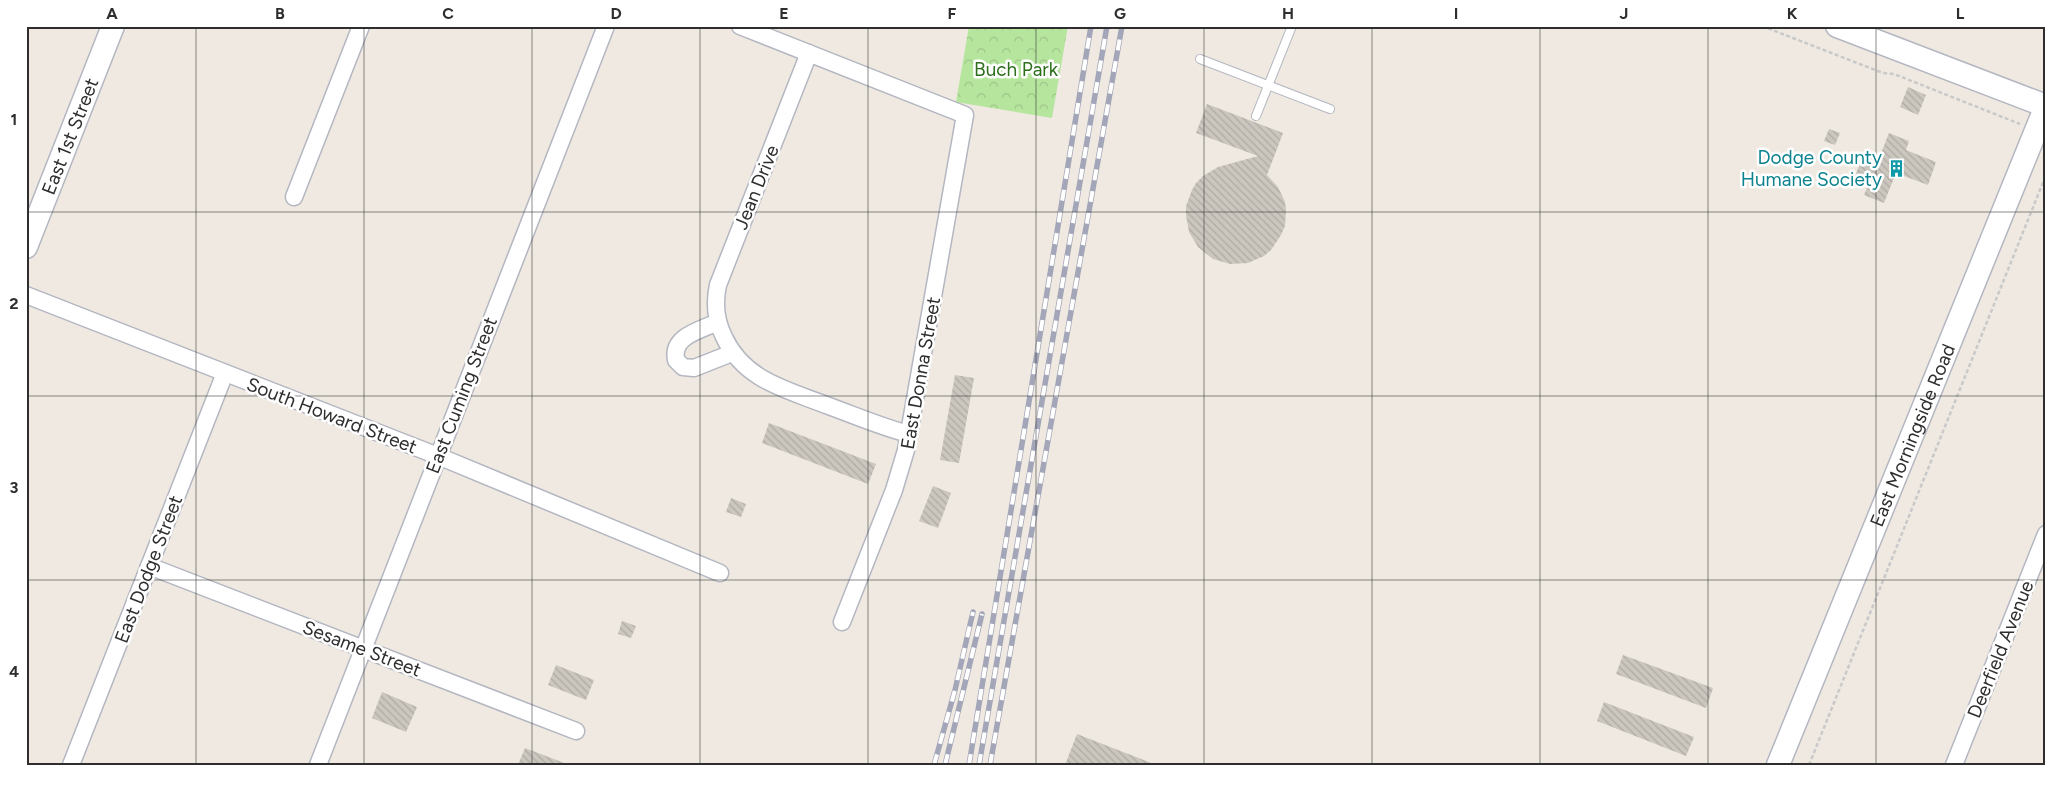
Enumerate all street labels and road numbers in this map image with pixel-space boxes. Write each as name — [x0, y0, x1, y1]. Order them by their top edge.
street label: East 1st Street — [37, 75, 103, 198]
street label: Jean Drive — [729, 142, 784, 233]
street label: East Donna Street — [896, 295, 945, 451]
street label: East Cuming Street — [421, 313, 502, 477]
street label: East Morningside Road — [1865, 341, 1960, 530]
street label: South Howard Street — [243, 372, 420, 459]
street label: East Dodge Street — [110, 492, 187, 646]
street label: Deerfield Avenue — [1962, 577, 2039, 721]
street label: Sesame Street — [299, 615, 424, 682]

